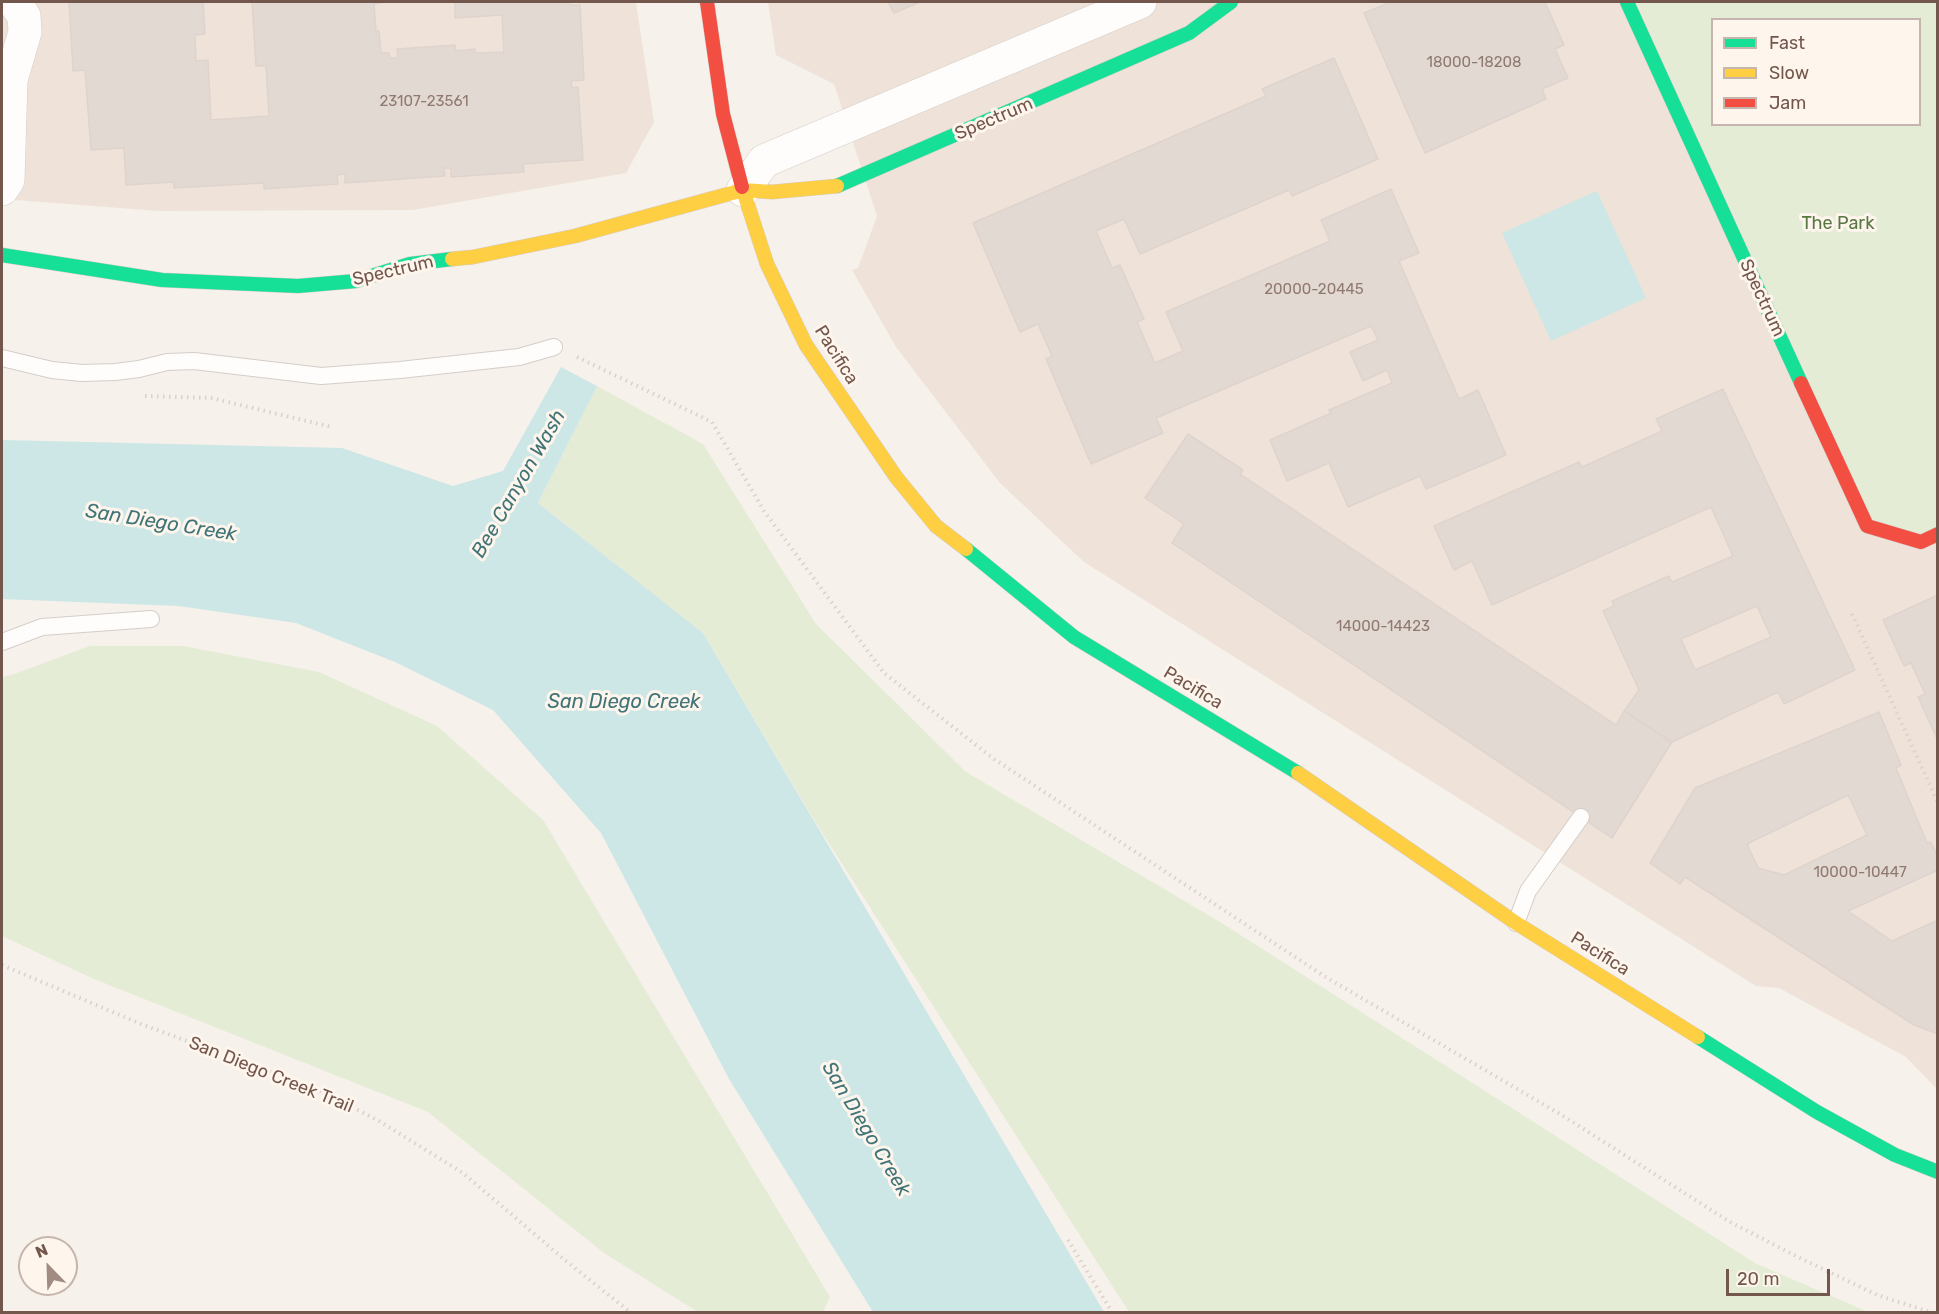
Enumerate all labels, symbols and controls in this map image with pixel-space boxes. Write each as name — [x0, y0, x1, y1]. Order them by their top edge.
legend — [1711, 18, 1921, 126]
text: Fast — [1769, 32, 1805, 54]
house number: 18000-18208 — [1426, 54, 1522, 72]
text: Slow — [1769, 62, 1809, 84]
text: Jam — [1769, 92, 1806, 114]
house number: 23107-23561 — [379, 93, 469, 111]
street label: Spectrum — [952, 93, 1036, 145]
park label: The Park — [1802, 213, 1874, 235]
street label: Spectrum — [350, 251, 436, 291]
street label: Spectrum — [1735, 256, 1789, 340]
house number: 20000-20445 — [1264, 281, 1364, 299]
street label: Pacifica — [810, 322, 862, 388]
water label: Bee Canyon Wash — [467, 406, 571, 562]
water label: San Diego Creek — [84, 499, 238, 547]
house number: 14000-14423 — [1336, 618, 1430, 636]
street label: Pacifica — [1159, 662, 1227, 714]
water label: San Diego Creek — [548, 690, 700, 714]
house number: 10000-10447 — [1813, 864, 1907, 882]
street label: Pacifica — [1567, 928, 1633, 980]
street label: San Diego Creek Trail — [186, 1032, 356, 1118]
water label: San Diego Creek — [816, 1057, 916, 1201]
north arrow — [18, 1236, 78, 1296]
text: N — [33, 1240, 51, 1262]
scale bar — [1729, 1257, 1832, 1295]
text: 20 m — [1737, 1268, 1779, 1290]

